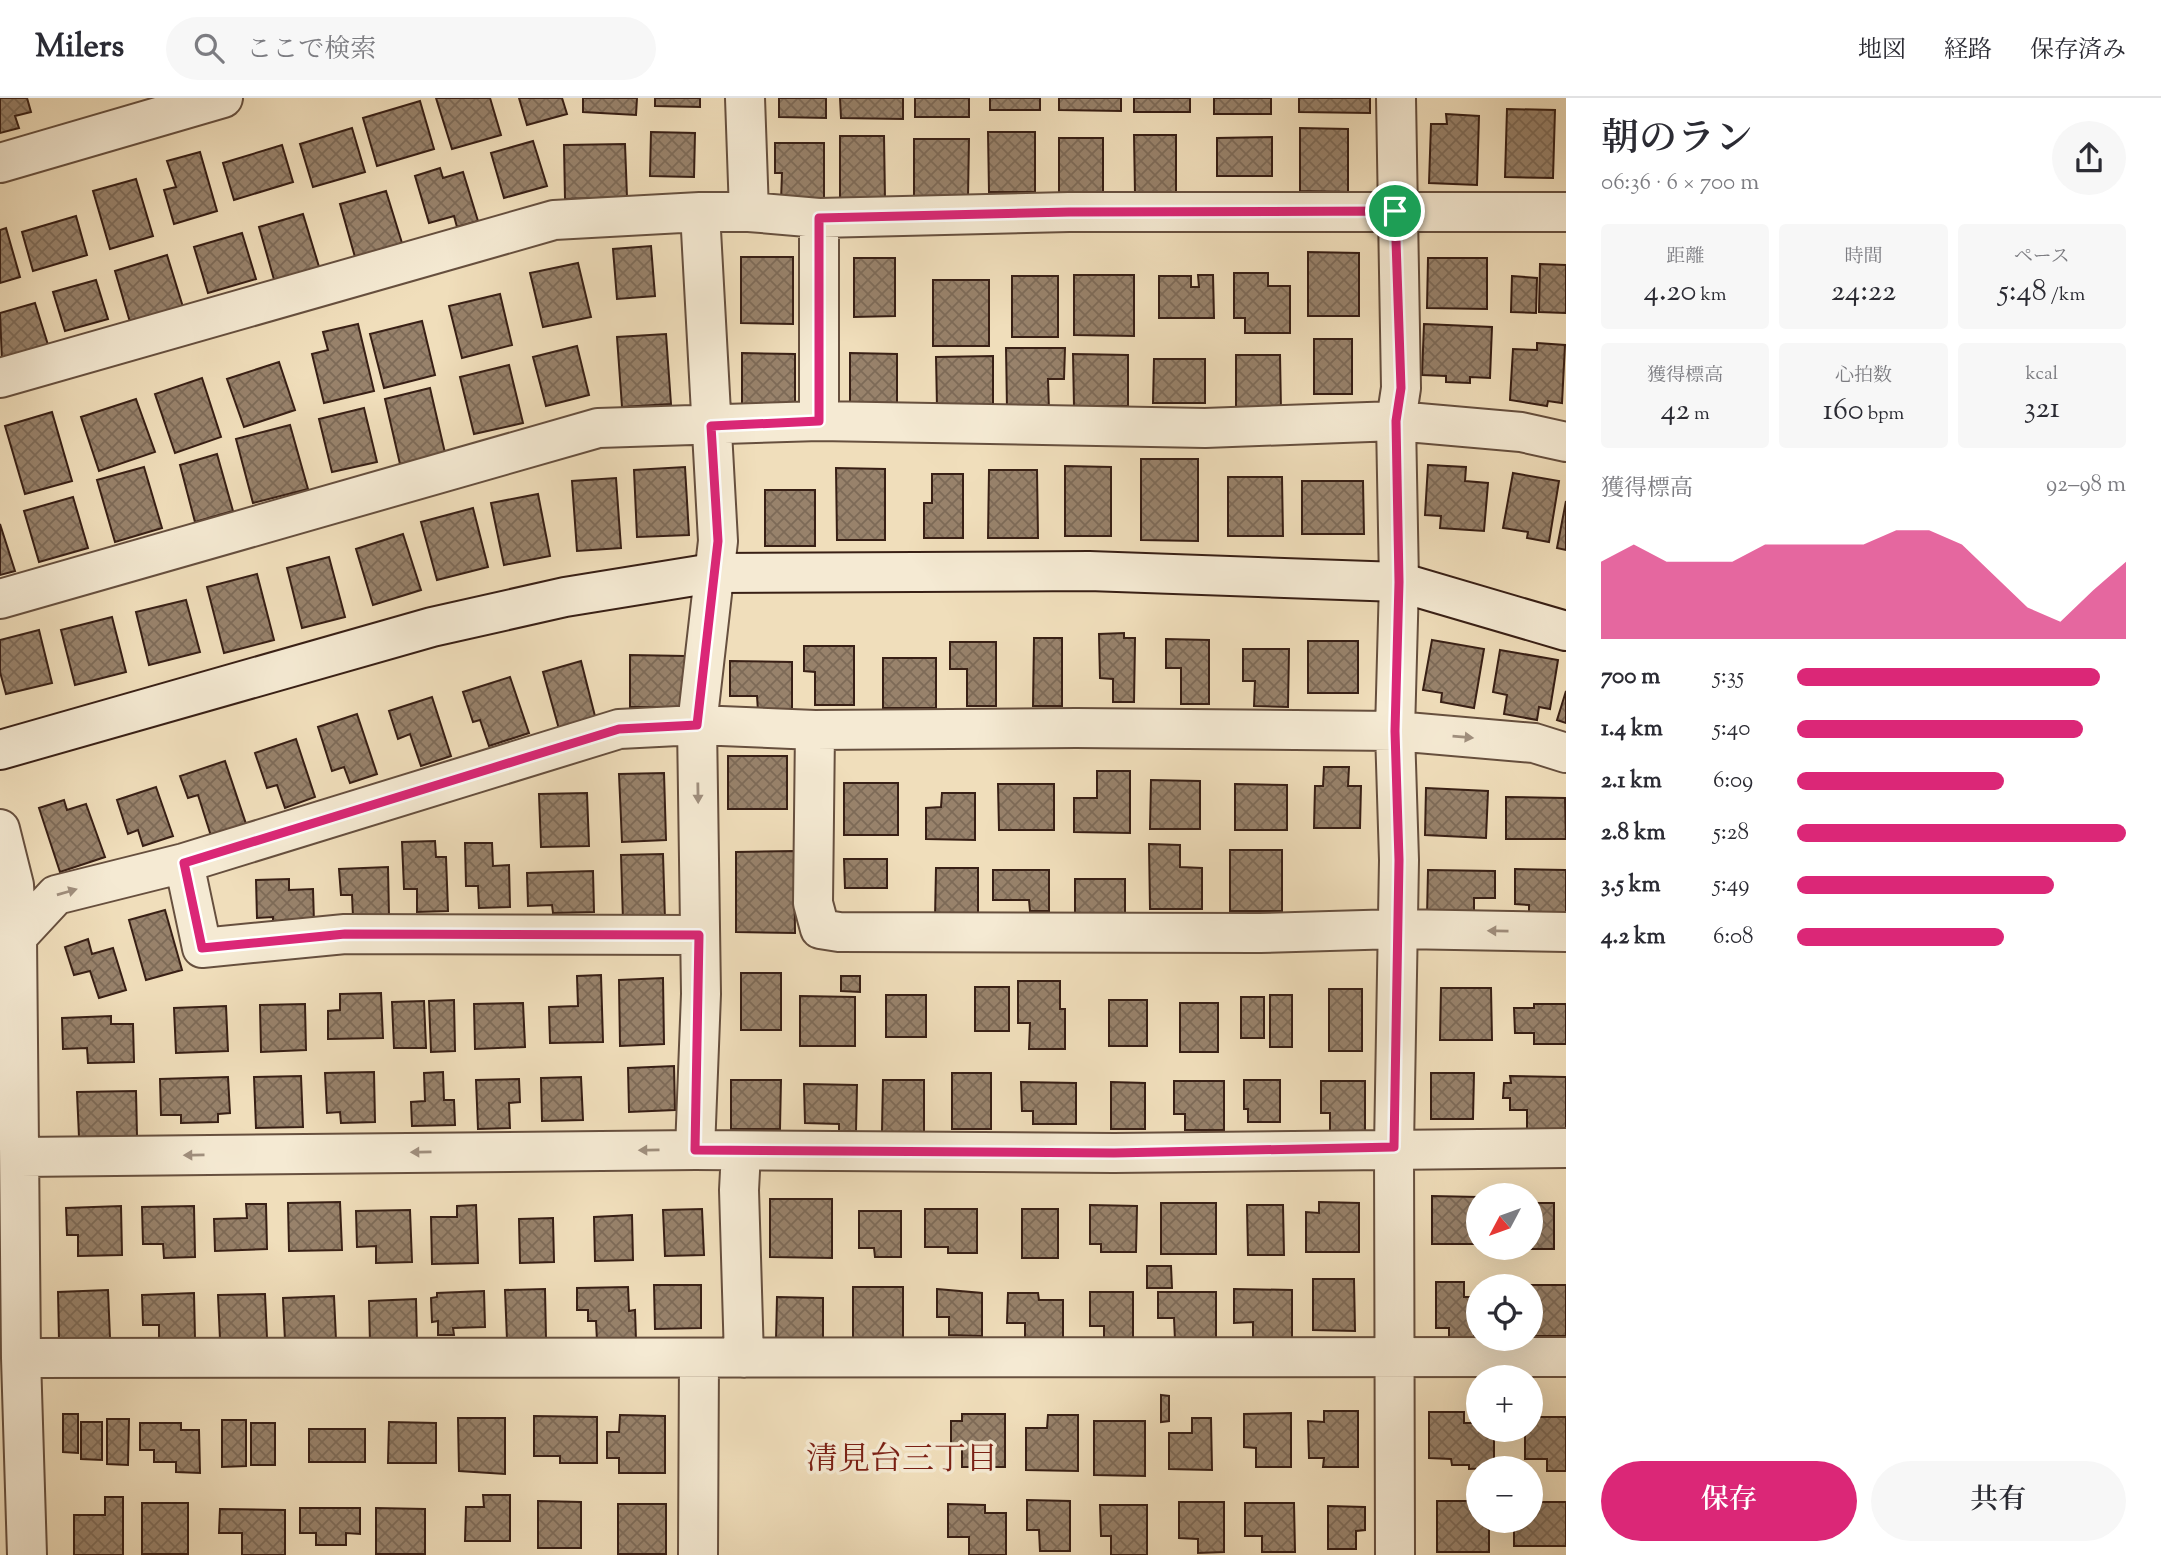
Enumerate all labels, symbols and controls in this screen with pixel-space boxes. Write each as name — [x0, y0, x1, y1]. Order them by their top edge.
search box — [166, 17, 656, 80]
text: Milers — [35, 24, 124, 72]
icon: search — [190, 29, 228, 67]
text: ここで検索 — [246, 32, 376, 69]
text: 地図 — [1858, 34, 1906, 68]
text: 経路 — [1944, 34, 1992, 68]
text: 保存済み — [2030, 34, 2126, 68]
text: 朝のラン — [1601, 114, 1753, 168]
button: share — [2052, 121, 2126, 195]
text: 06:36 · 6 × 700 m — [1601, 167, 1759, 200]
pin — [1365, 181, 1425, 241]
icon: arrive — [1376, 192, 1414, 230]
text: 距離 — [1666, 244, 1704, 271]
text: 時間 — [1844, 244, 1883, 271]
text: ペース — [2014, 244, 2070, 271]
text: 4.20 — [1644, 271, 1696, 314]
text: 24:22 — [1831, 271, 1896, 314]
text: 5:48 — [1999, 271, 2047, 314]
text: km — [1696, 282, 1727, 309]
text: /km — [2047, 282, 2085, 309]
text: kcal — [2025, 361, 2058, 388]
text: 獲得標高 — [1647, 363, 1723, 390]
text: 心拍数 — [1835, 363, 1892, 390]
text: 321 — [2024, 388, 2060, 431]
text: 42 — [1661, 390, 1690, 433]
text: 160 — [1823, 390, 1864, 433]
text: m — [1690, 401, 1710, 428]
text: bpm — [1864, 401, 1904, 428]
text: 92–98 m — [2046, 469, 2126, 502]
text: 獲得標高 — [1601, 473, 1693, 506]
text: 700 m — [1601, 661, 1660, 694]
text: 5:35 — [1713, 661, 1744, 694]
text: 1.4 km — [1601, 713, 1663, 746]
text: 5:40 — [1713, 713, 1750, 746]
one-way arrow — [1452, 732, 1474, 743]
text: 2.1 km — [1601, 765, 1662, 798]
text: 6:09 — [1713, 765, 1753, 798]
one-way arrow — [692, 782, 704, 804]
text: 2.8 km — [1601, 817, 1666, 850]
text: 5:28 — [1713, 817, 1749, 850]
text: 3.5 km — [1601, 869, 1660, 902]
text: 5:49 — [1713, 869, 1749, 902]
one-way arrow — [57, 887, 78, 897]
text: 4.2 km — [1601, 921, 1666, 954]
text: 6:08 — [1713, 921, 1754, 954]
one-way arrow — [1487, 925, 1509, 936]
one-way arrow — [637, 1144, 659, 1156]
one-way arrow — [410, 1147, 432, 1158]
one-way arrow — [182, 1149, 204, 1161]
north arrow — [1466, 1183, 1544, 1260]
map controls — [1466, 1183, 1543, 1533]
button: locate — [1466, 1274, 1543, 1351]
button: + — [1466, 1365, 1543, 1442]
district label: 清見台三丁目 — [806, 1438, 998, 1484]
button: − — [1466, 1456, 1543, 1533]
button: 保存 — [1601, 1461, 1857, 1541]
button: 共有 — [1871, 1461, 2126, 1541]

